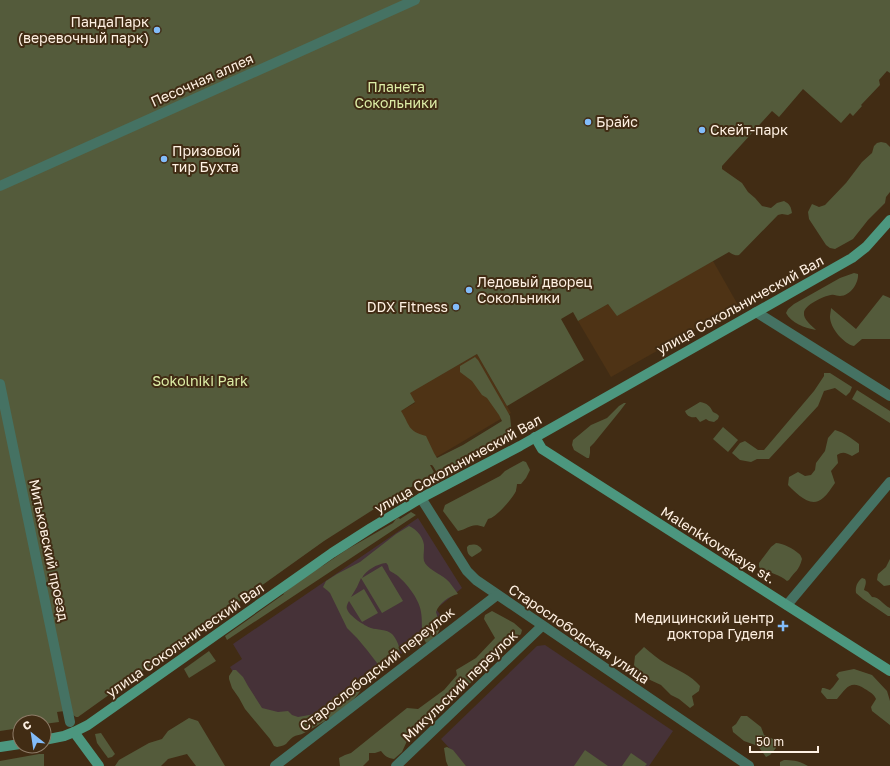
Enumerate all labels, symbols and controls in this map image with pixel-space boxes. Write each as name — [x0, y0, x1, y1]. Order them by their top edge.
place label: ПандаПарк (веревочный парк) — [18, 13, 149, 46]
marker: ПандаПарк (веревочный парк) — [152, 25, 162, 35]
street label: Песочная аллея — [148, 49, 256, 110]
park label: Планета Сокольники — [354, 78, 438, 111]
place label: Брайс — [596, 113, 638, 130]
marker: Брайс — [583, 117, 593, 127]
place label: Скейт-парк — [710, 121, 788, 138]
marker: Скейт-парк — [697, 125, 707, 135]
place label: Призовой тир Бухта — [172, 142, 240, 175]
marker: Призовой тир Бухта — [159, 154, 169, 164]
street label: улица Сокольнический Вал — [653, 251, 826, 358]
place label: Ледовый дворец Сокольники — [477, 273, 593, 306]
marker: Ледовый дворец Сокольники — [464, 285, 474, 295]
place label: DDX Fitness — [367, 298, 448, 315]
marker: DDX Fitness — [451, 302, 461, 312]
park label: Sokolniki Park — [152, 372, 248, 389]
street label: улица Сокольнический Вал — [371, 410, 544, 517]
street label: Митьковский проезд — [26, 477, 73, 623]
street label: Malenkkovskaya st. — [658, 502, 779, 587]
street label: улица Сокольнический Вал — [103, 579, 267, 701]
street label: Старослободская улица — [506, 580, 653, 687]
street label: Старослободский переулок — [296, 603, 457, 734]
place label: Медицинский центр доктора Гуделя — [634, 609, 774, 642]
marker: Медицинский центр доктора Гуделя — [777, 620, 789, 632]
street label: Микульский переулок — [399, 626, 521, 745]
north arrow — [12, 714, 52, 754]
text: С — [20, 717, 34, 732]
scale bar — [750, 728, 818, 754]
text: 50 m — [756, 734, 784, 749]

